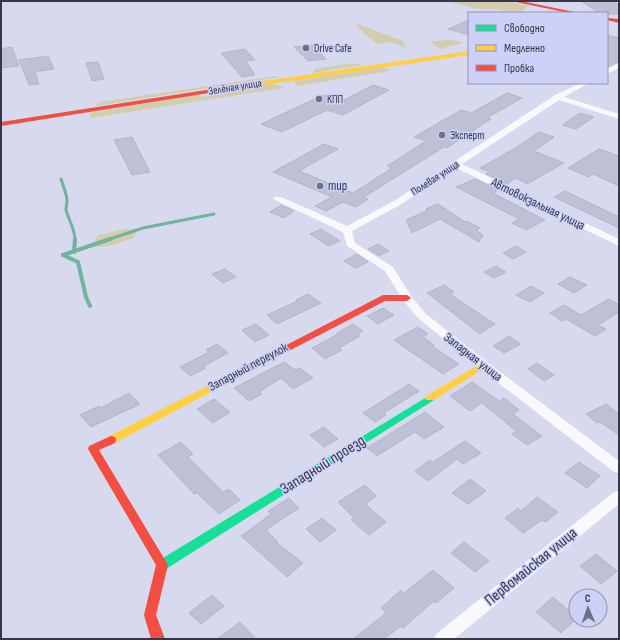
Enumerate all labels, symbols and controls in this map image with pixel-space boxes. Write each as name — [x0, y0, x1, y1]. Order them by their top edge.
legend — [468, 12, 608, 84]
text: Свободно — [504, 21, 545, 36]
text: Медленно — [504, 41, 545, 56]
place label: Drive Cafe — [314, 42, 352, 55]
marker: Drive Cafe — [301, 43, 311, 53]
text: Пробка — [504, 61, 535, 76]
street label: Зелёная улица — [207, 76, 263, 98]
place label: КПП — [327, 93, 343, 106]
marker: КПП — [314, 94, 324, 104]
place label: Эксперт — [450, 129, 484, 142]
marker: Эксперт — [437, 130, 447, 140]
street label: Полевая улица — [408, 158, 462, 198]
street label: Автовокзальная улица — [488, 174, 588, 234]
place label: тир — [328, 178, 347, 194]
marker: тир — [315, 181, 325, 191]
street label: Западная улица — [441, 329, 505, 385]
street label: Западный переулок — [205, 339, 291, 395]
street label: Западный проезд — [277, 431, 369, 499]
street label: Первомайская улица — [481, 524, 581, 610]
north arrow — [568, 588, 608, 628]
text: С — [585, 592, 591, 605]

